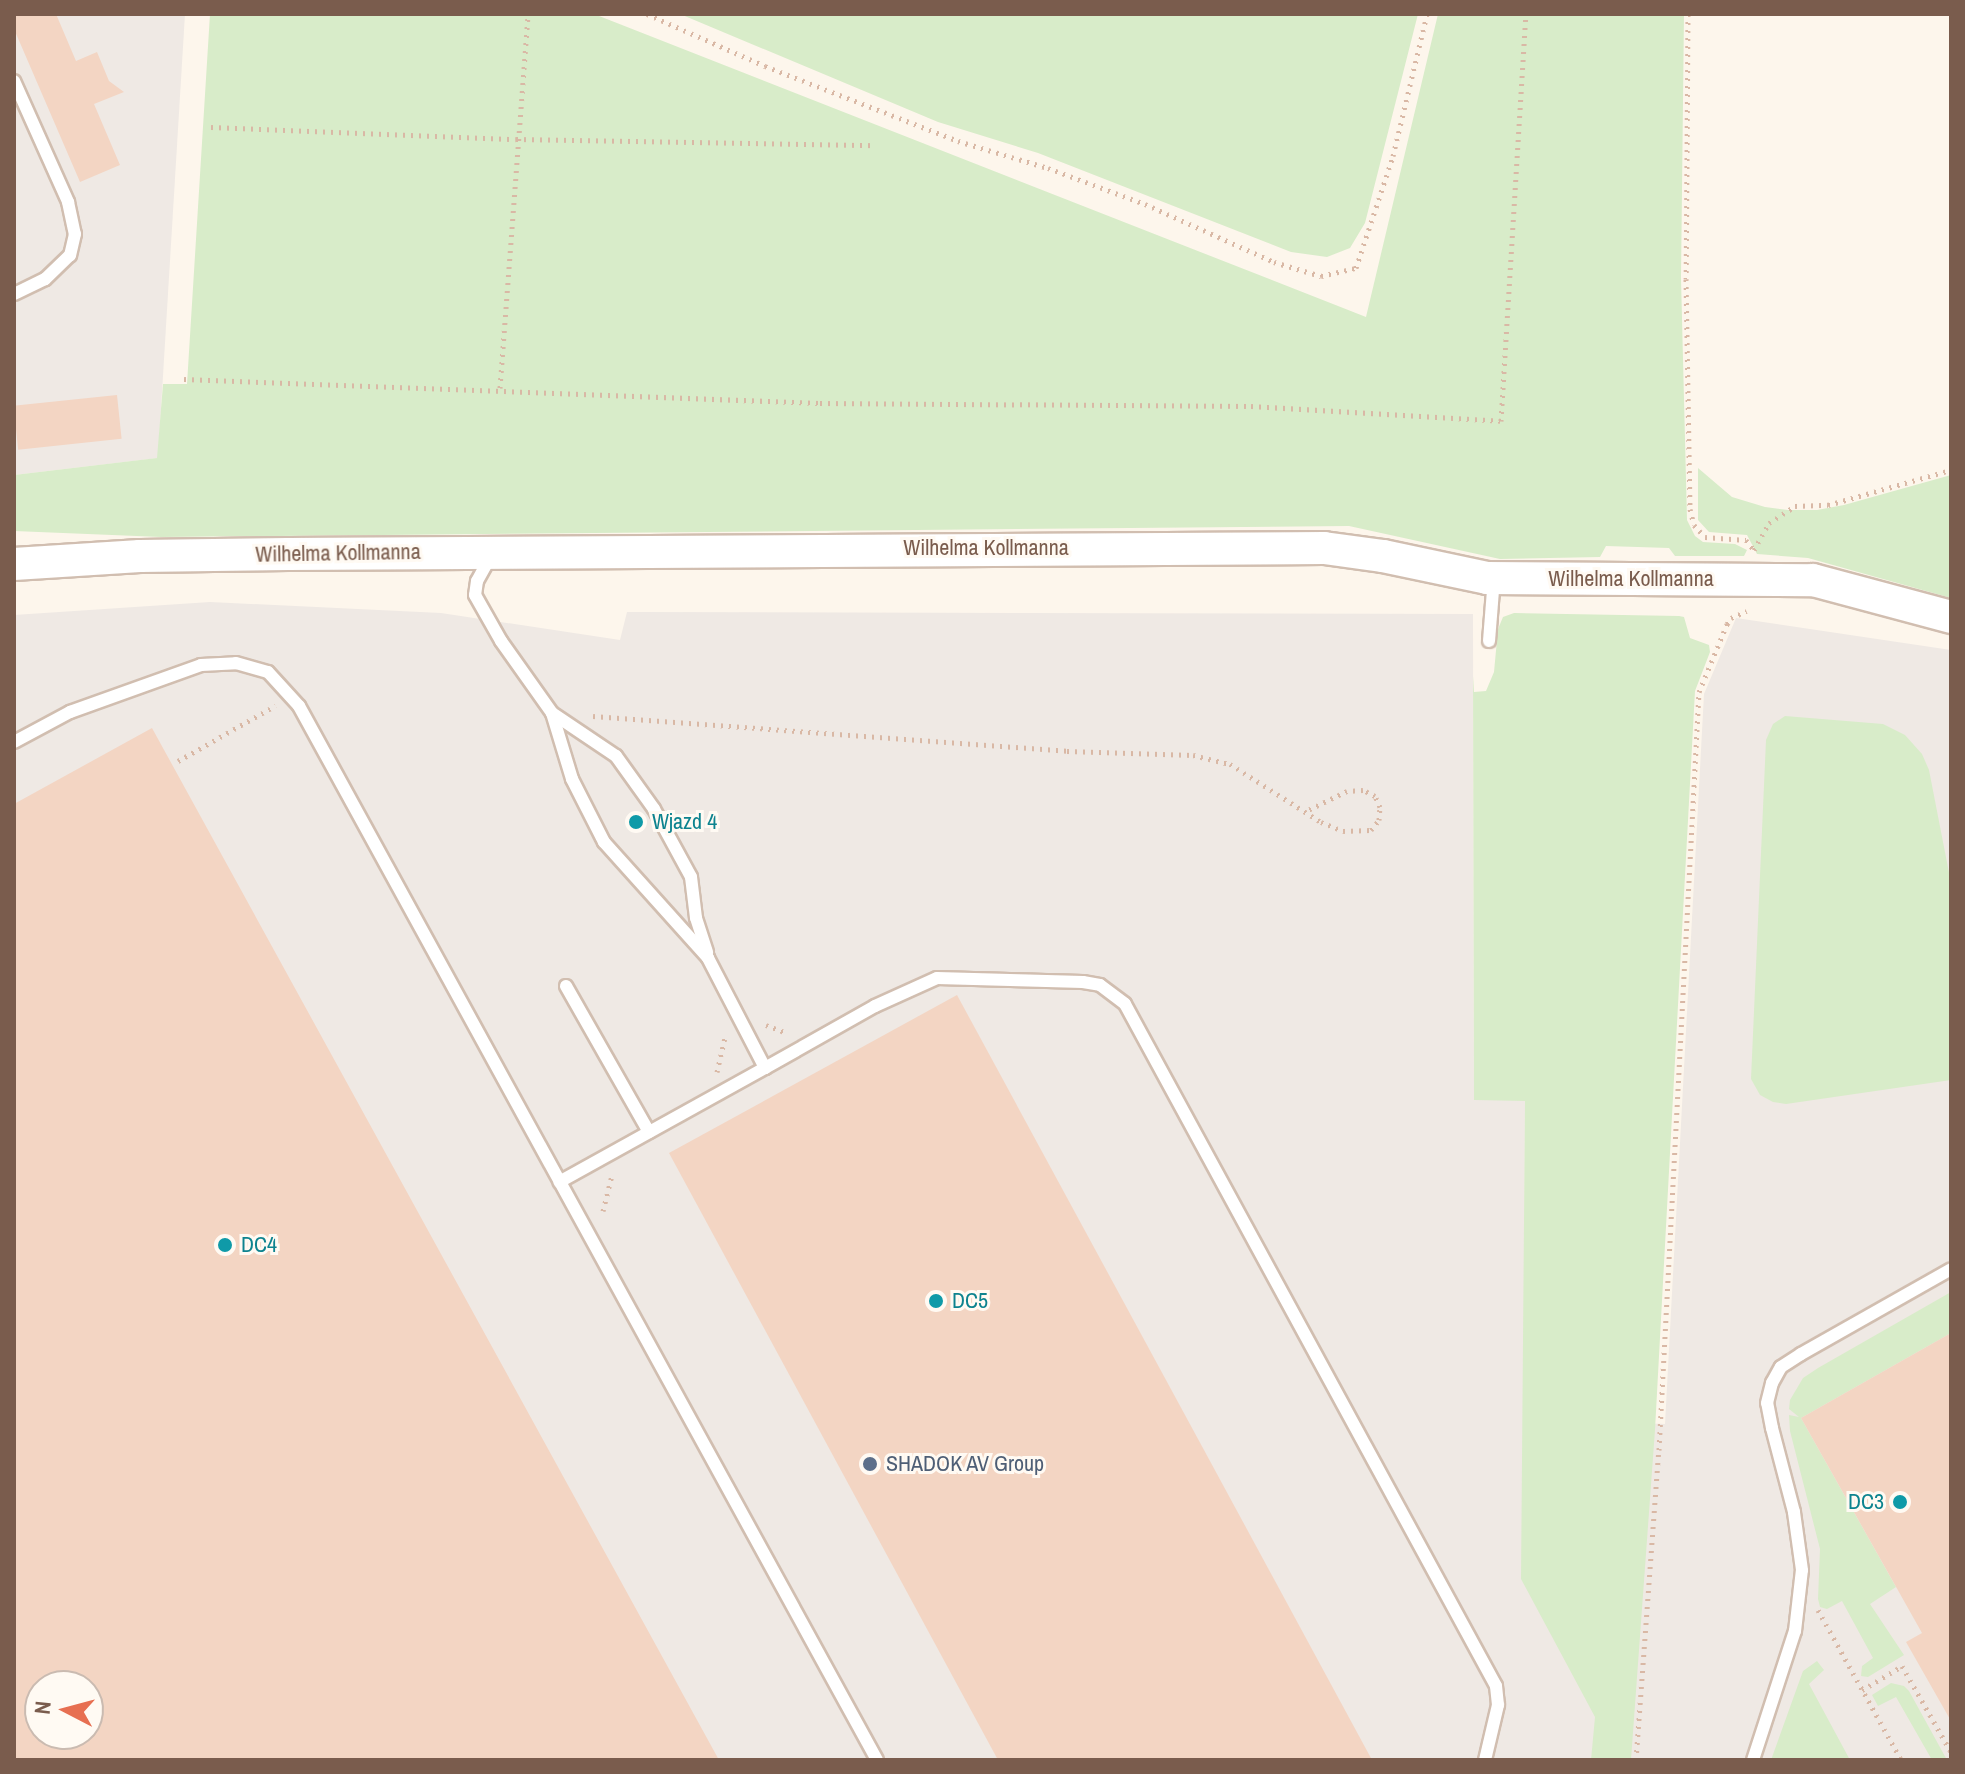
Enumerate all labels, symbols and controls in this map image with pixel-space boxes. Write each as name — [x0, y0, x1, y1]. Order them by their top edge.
street label: Wilhelma Kollmanna — [903, 535, 1069, 561]
street label: Wilhelma Kollmanna — [255, 538, 421, 568]
street label: Wilhelma Kollmanna — [1548, 566, 1714, 592]
place label: Wjazd 4 — [652, 809, 717, 835]
marker: Wjazd 4 — [627, 813, 645, 831]
place label: DC4 — [241, 1232, 277, 1258]
marker: DC4 — [216, 1236, 234, 1254]
place label: DC5 — [952, 1288, 988, 1314]
marker: DC5 — [927, 1292, 945, 1310]
place label: SHADOK AV Group — [886, 1451, 1045, 1477]
marker: SHADOK AV Group — [861, 1455, 879, 1473]
place label: DC3 — [1848, 1489, 1884, 1515]
marker: DC3 — [1891, 1493, 1909, 1511]
north arrow — [24, 1670, 104, 1750]
text: N — [27, 1700, 58, 1716]

